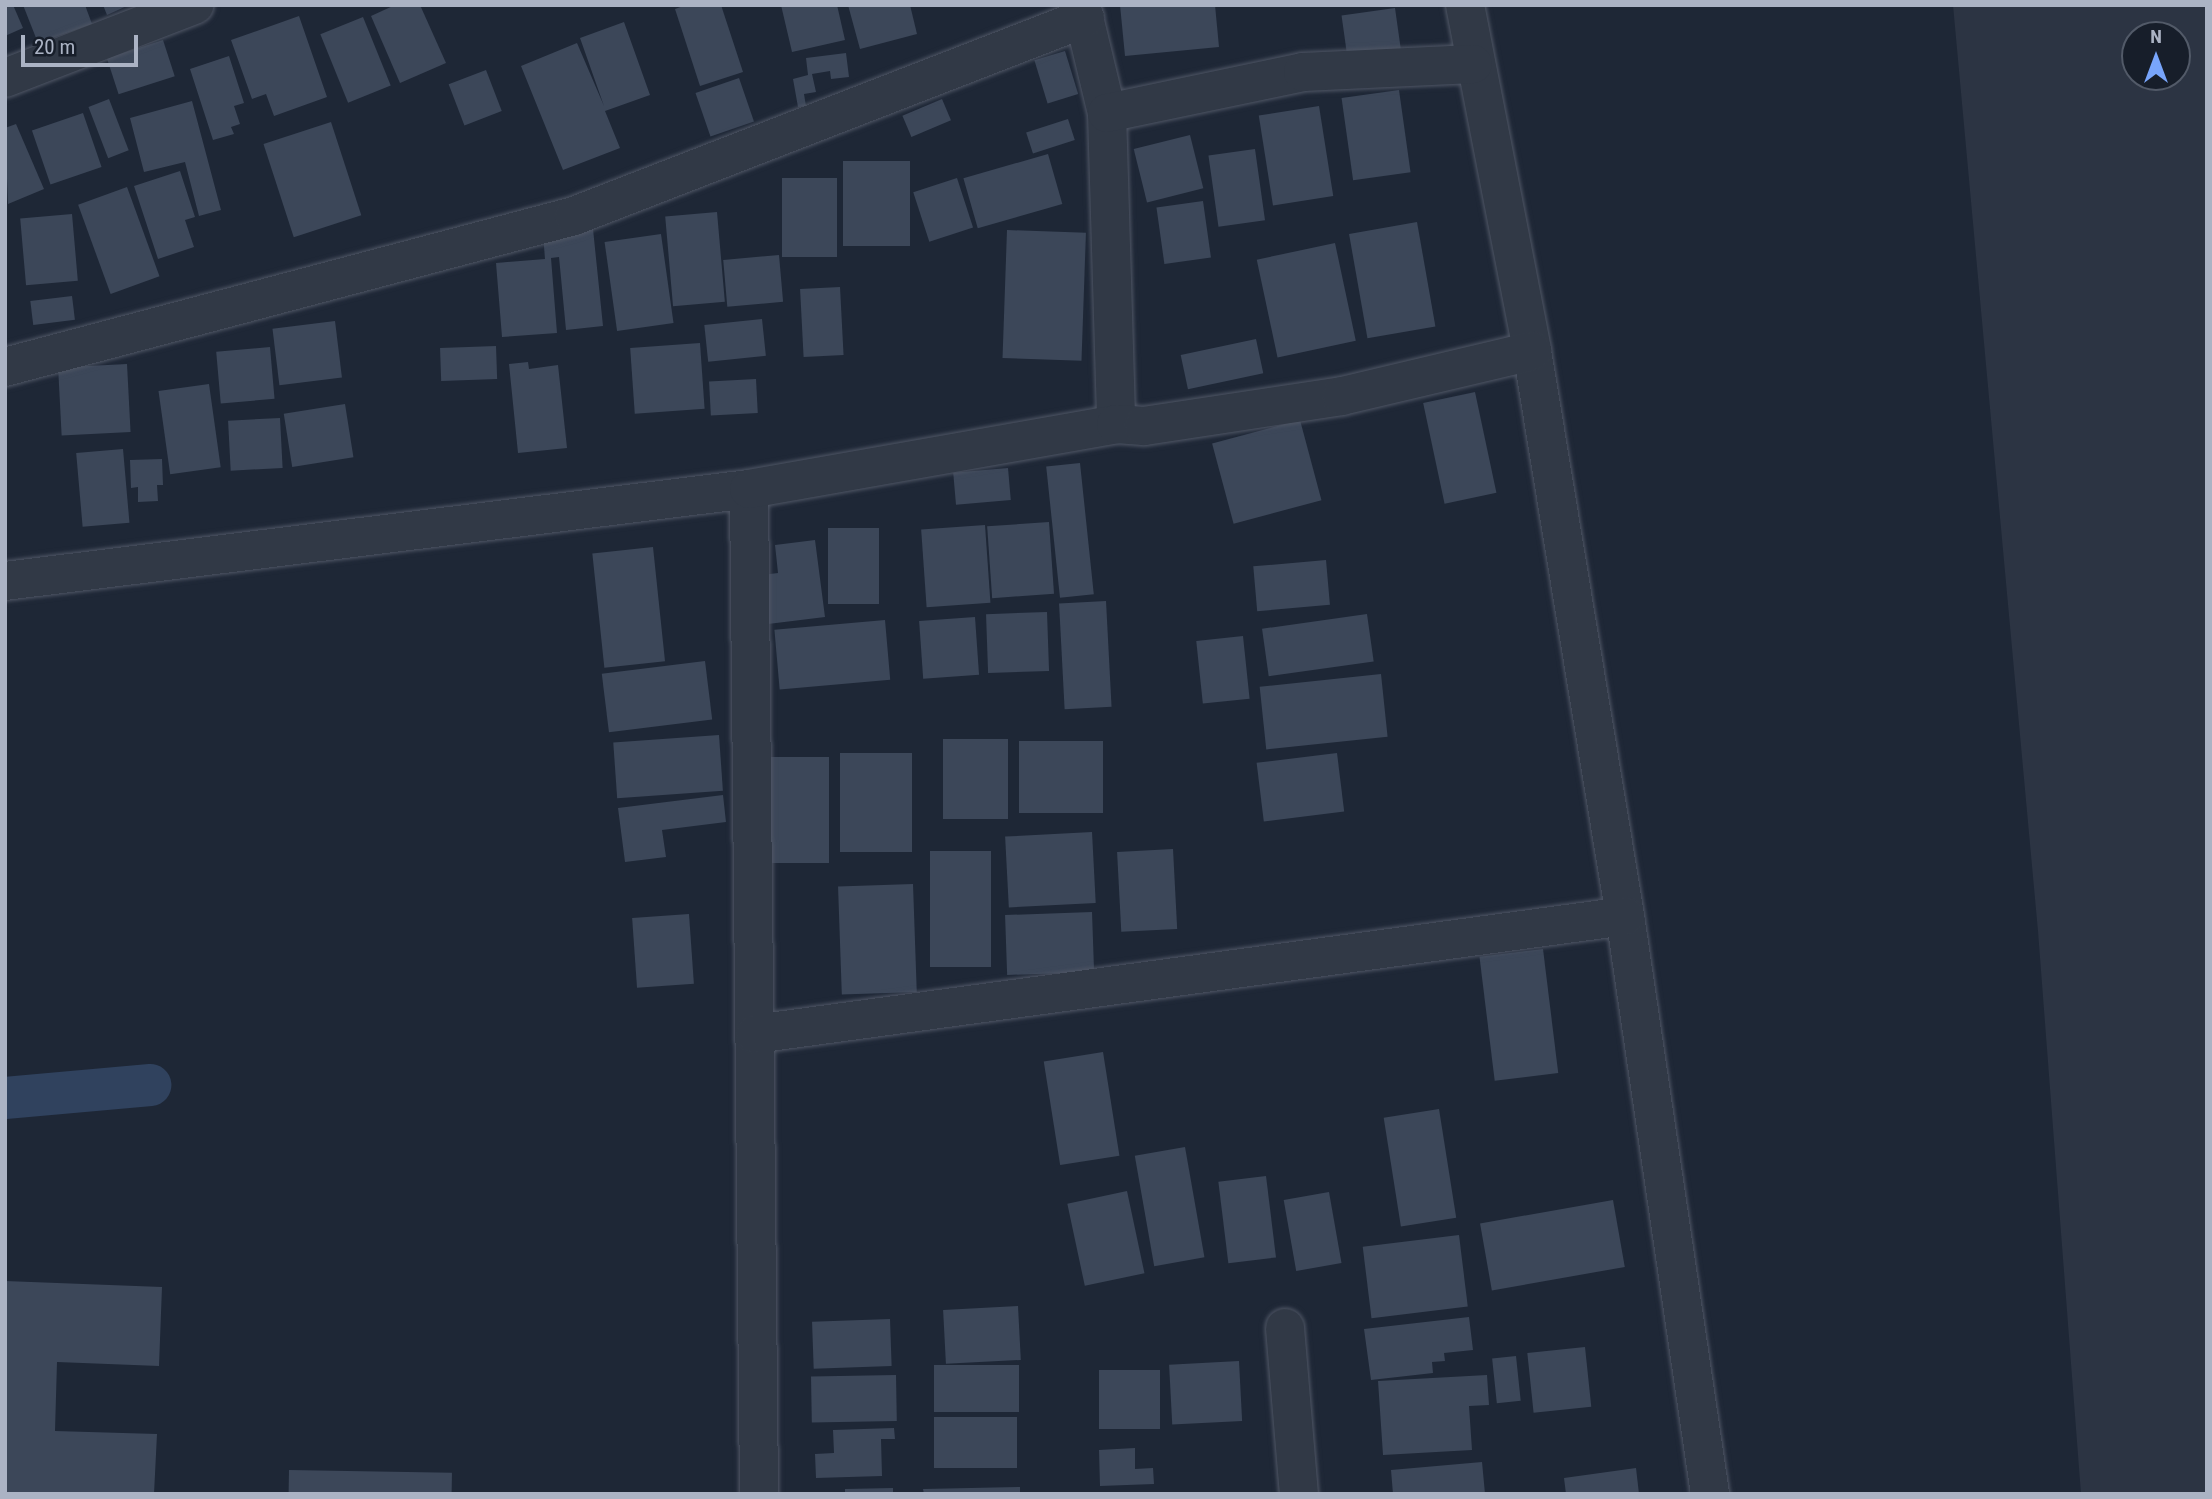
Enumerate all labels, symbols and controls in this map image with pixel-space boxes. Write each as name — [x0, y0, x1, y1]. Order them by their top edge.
scale bar — [24, 21, 142, 65]
north arrow — [2121, 21, 2191, 91]
text: N — [2150, 25, 2162, 48]
text: 20 m — [34, 35, 75, 59]

